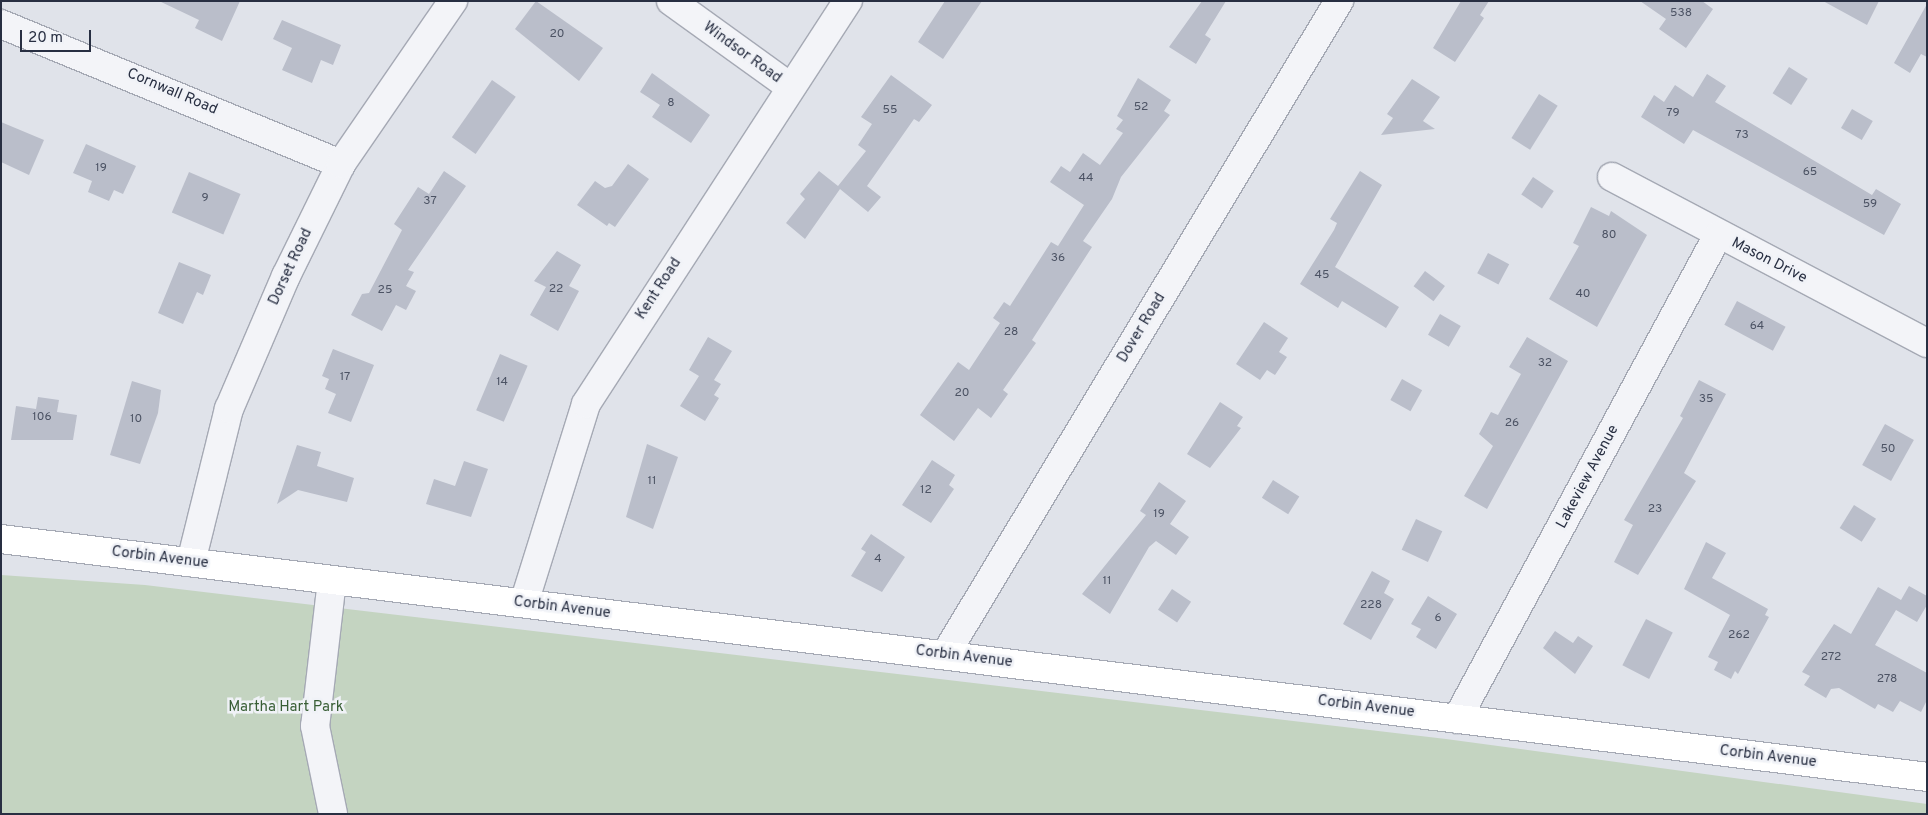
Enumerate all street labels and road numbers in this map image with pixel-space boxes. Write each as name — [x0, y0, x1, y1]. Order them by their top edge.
street label: Windsor Road — [699, 18, 785, 88]
street label: Cornwall Road — [124, 65, 220, 119]
street label: Dorset Road — [265, 226, 317, 308]
street label: Mason Drive — [1728, 234, 1810, 288]
street label: Kent Road — [632, 255, 686, 323]
street label: Dover Road — [1114, 290, 1170, 366]
street label: Lakeview Avenue — [1553, 422, 1623, 532]
street label: Corbin Avenue — [110, 543, 210, 573]
street label: Corbin Avenue — [512, 593, 612, 623]
street label: Corbin Avenue — [914, 642, 1014, 672]
street label: Corbin Avenue — [1316, 692, 1416, 722]
street label: Corbin Avenue — [1718, 742, 1818, 772]

